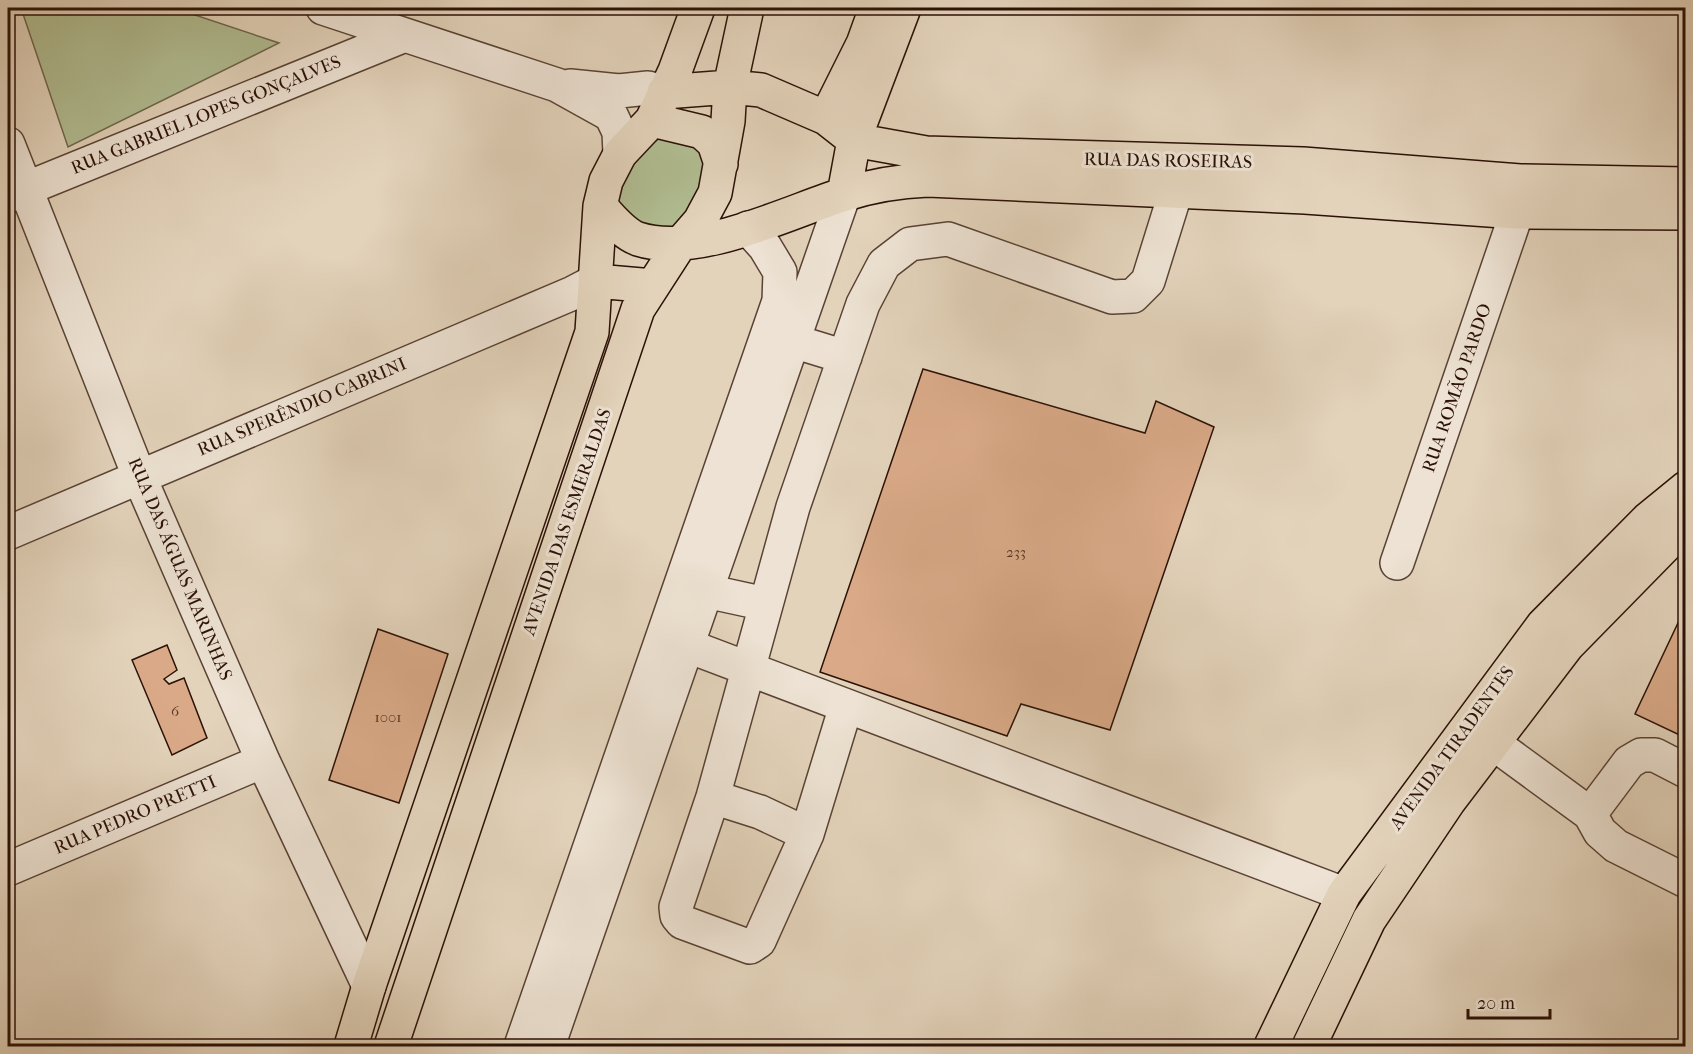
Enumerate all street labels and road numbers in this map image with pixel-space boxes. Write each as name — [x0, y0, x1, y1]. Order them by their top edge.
street label: RUA GABRIEL LOPES GONÇALVES — [68, 51, 344, 180]
street label: RUA DAS ROSEIRAS — [1084, 149, 1252, 173]
street label: RUA ROMÃO PARDO — [1417, 301, 1496, 475]
street label: RUA SPERÊNDIO CABRINI — [194, 352, 410, 461]
street label: AVENIDA DAS ESMERALDAS — [518, 406, 616, 639]
street label: RUA DAS ÁGUAS MARINHAS — [123, 454, 237, 684]
street label: AVENIDA TIRADENTES — [1385, 662, 1518, 835]
street label: RUA PEDRO PRETTI — [51, 771, 219, 859]

